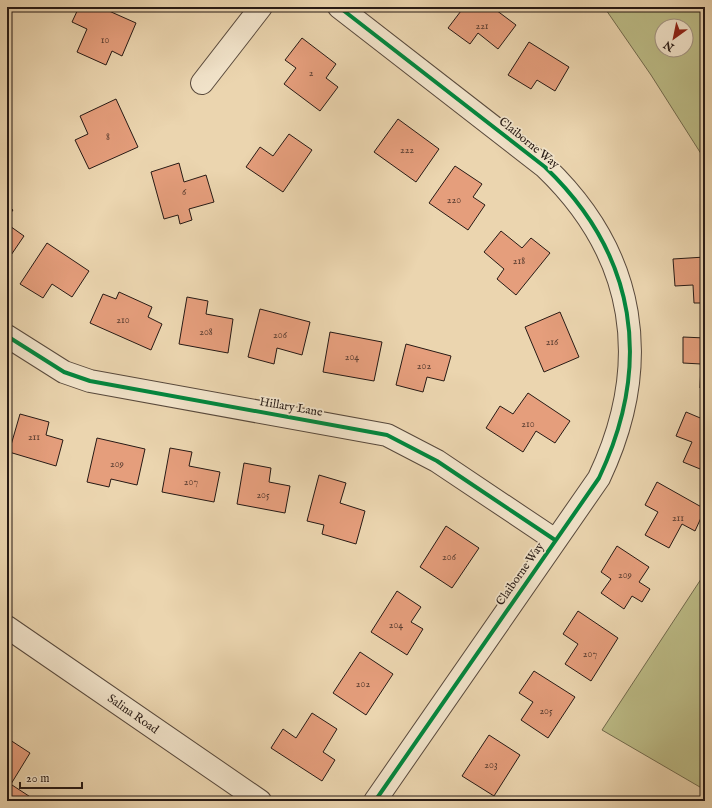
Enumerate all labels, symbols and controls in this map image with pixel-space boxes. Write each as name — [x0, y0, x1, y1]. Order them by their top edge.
north arrow — [654, 18, 694, 58]
house number: 221 — [475, 20, 489, 33]
house number: 10 — [101, 34, 109, 47]
text: N — [661, 37, 678, 55]
house number: 2 — [309, 67, 314, 80]
street label: Claiborne Way — [496, 114, 562, 172]
house number: 8 — [106, 131, 110, 144]
house number: 222 — [400, 144, 414, 157]
house number: 6 — [182, 186, 187, 199]
house number: 220 — [447, 194, 461, 207]
house number: 218 — [513, 255, 525, 268]
house number: 210 — [116, 314, 130, 327]
house number: 208 — [199, 326, 213, 339]
house number: 206 — [273, 329, 288, 342]
house number: 216 — [546, 336, 559, 349]
house number: 204 — [345, 351, 359, 364]
house number: 202 — [417, 360, 431, 373]
street label: Hillary Lane — [258, 394, 324, 420]
house number: 210 — [521, 418, 535, 431]
house number: 211 — [28, 431, 40, 444]
house number: 209 — [110, 458, 124, 471]
house number: 207 — [184, 476, 198, 489]
house number: 205 — [256, 489, 270, 502]
house number: 211 — [672, 512, 684, 525]
street label: Claiborne Way — [493, 539, 547, 608]
house number: 206 — [442, 551, 457, 564]
house number: 209 — [618, 569, 632, 582]
house number: 204 — [389, 619, 403, 632]
house number: 207 — [583, 648, 597, 661]
house number: 202 — [356, 678, 370, 691]
street label: Salina Road — [104, 691, 162, 737]
house number: 205 — [539, 705, 553, 718]
house number: 203 — [484, 759, 498, 772]
scale bar — [20, 764, 82, 790]
text: 20 m — [26, 771, 49, 786]

